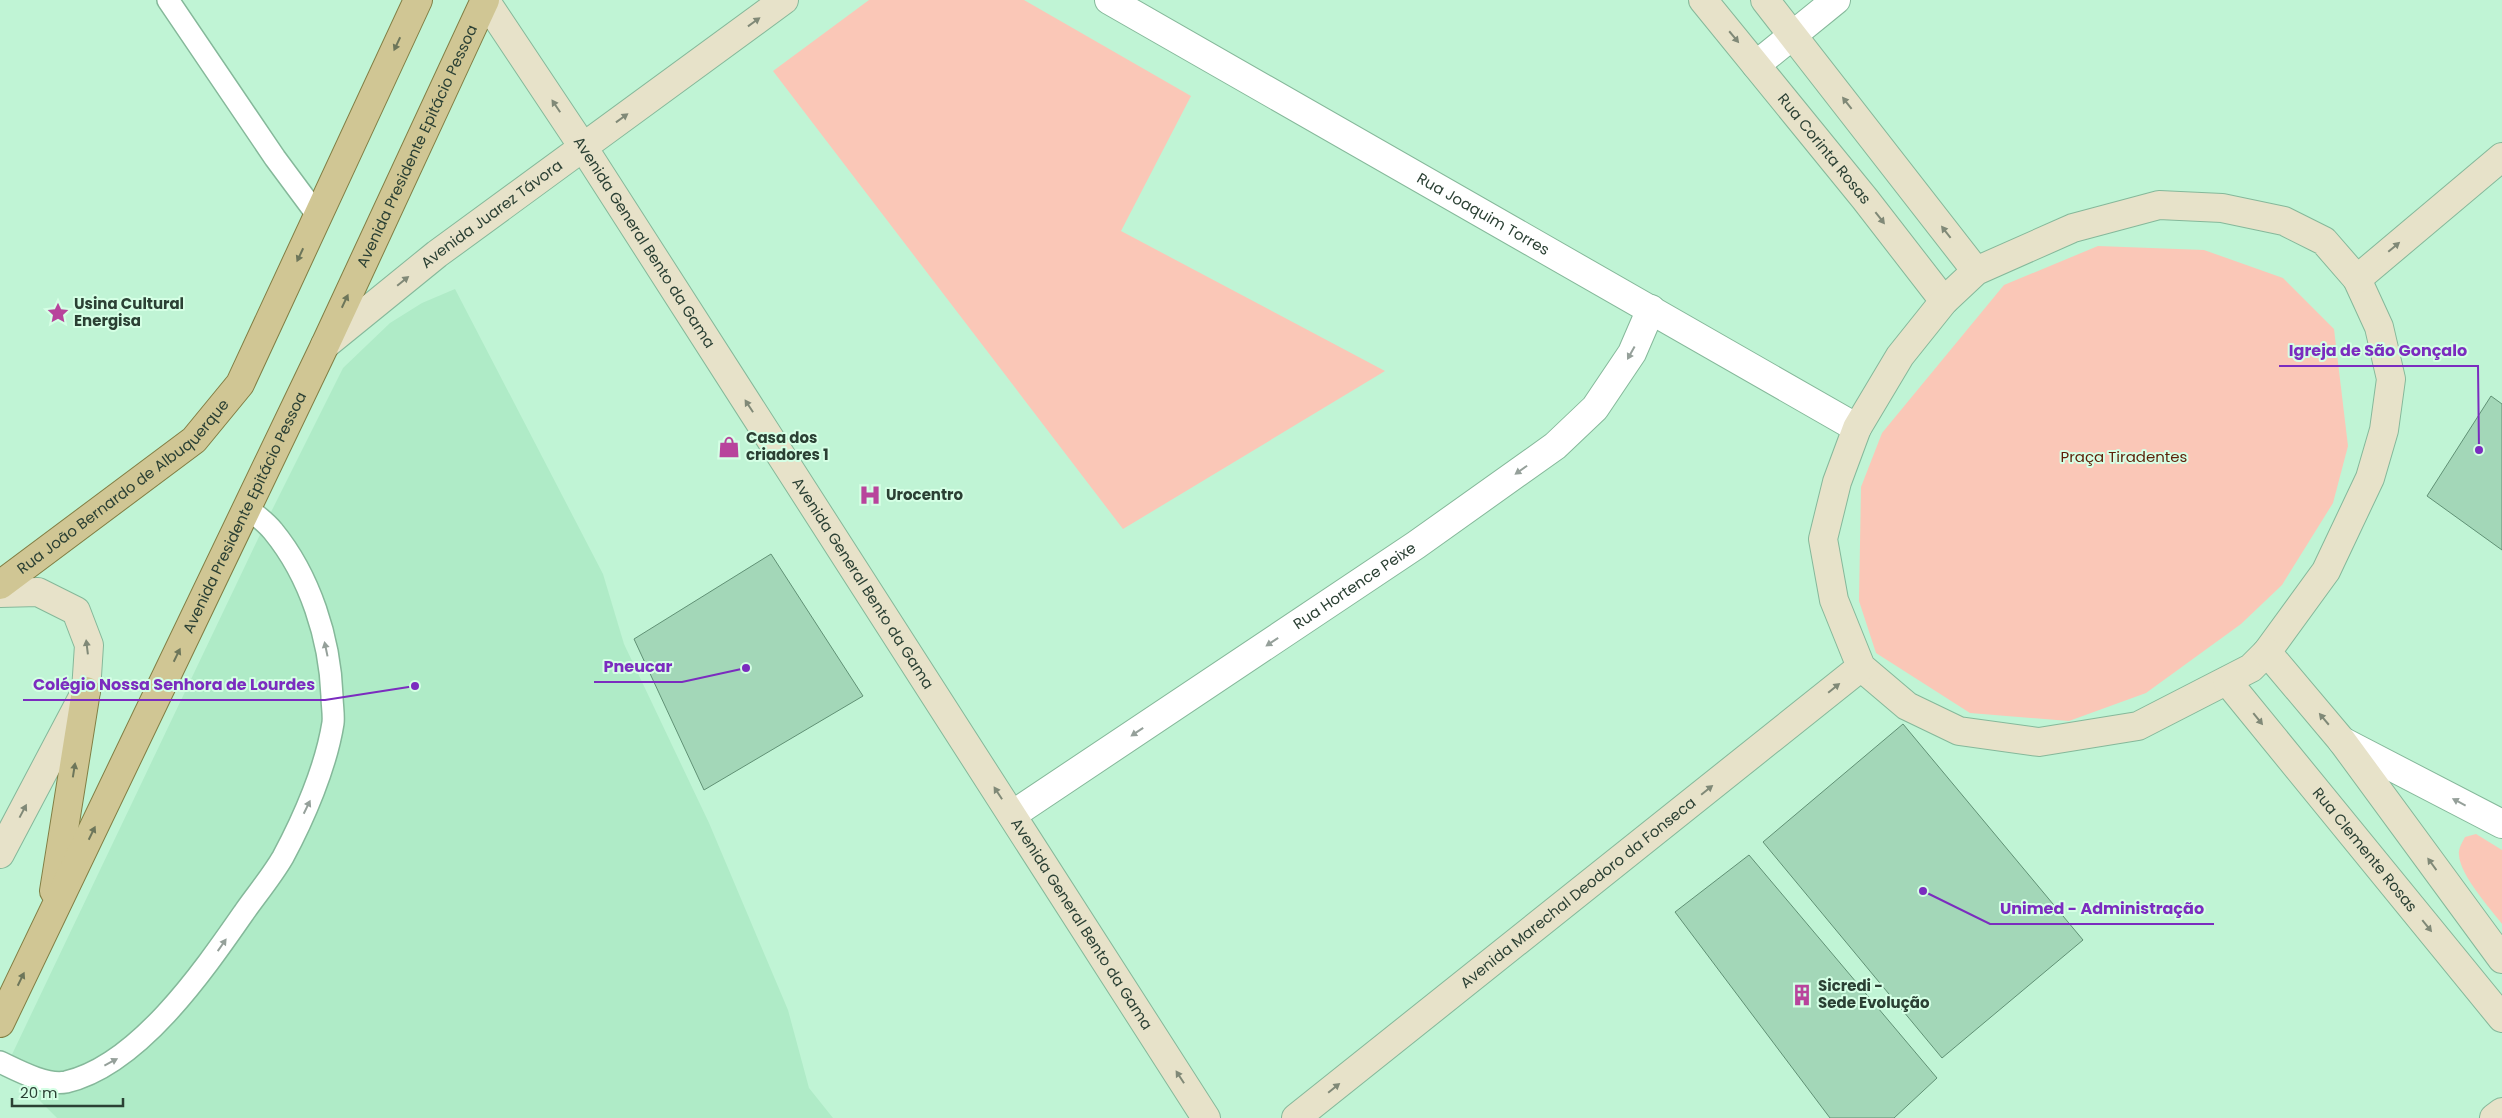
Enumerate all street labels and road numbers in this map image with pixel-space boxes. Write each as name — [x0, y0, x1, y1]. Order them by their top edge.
street label: Avenida Presidente Epitácio Pessoa — [351, 21, 482, 271]
street label: Rua Corinta Rosas — [1773, 89, 1876, 208]
street label: Avenida General Bento da Gama — [569, 132, 720, 352]
street label: Avenida Juarez Távora — [416, 155, 567, 273]
street label: Rua Joaquim Torres — [1413, 167, 1554, 260]
street label: Avenida Presidente Epitácio Pessoa — [177, 388, 311, 637]
street label: Rua João Bernardo de Albuquerque — [13, 394, 233, 579]
street label: Avenida General Bento da Gama — [788, 473, 939, 693]
street label: Rua Hortence Peixe — [1289, 537, 1420, 634]
street label: Rua Clemente Rosas — [2308, 783, 2423, 916]
street label: Avenida Marechal Deodoro da Fonseca — [1456, 792, 1700, 993]
street label: Avenida General Bento da Gama — [1006, 814, 1158, 1034]

